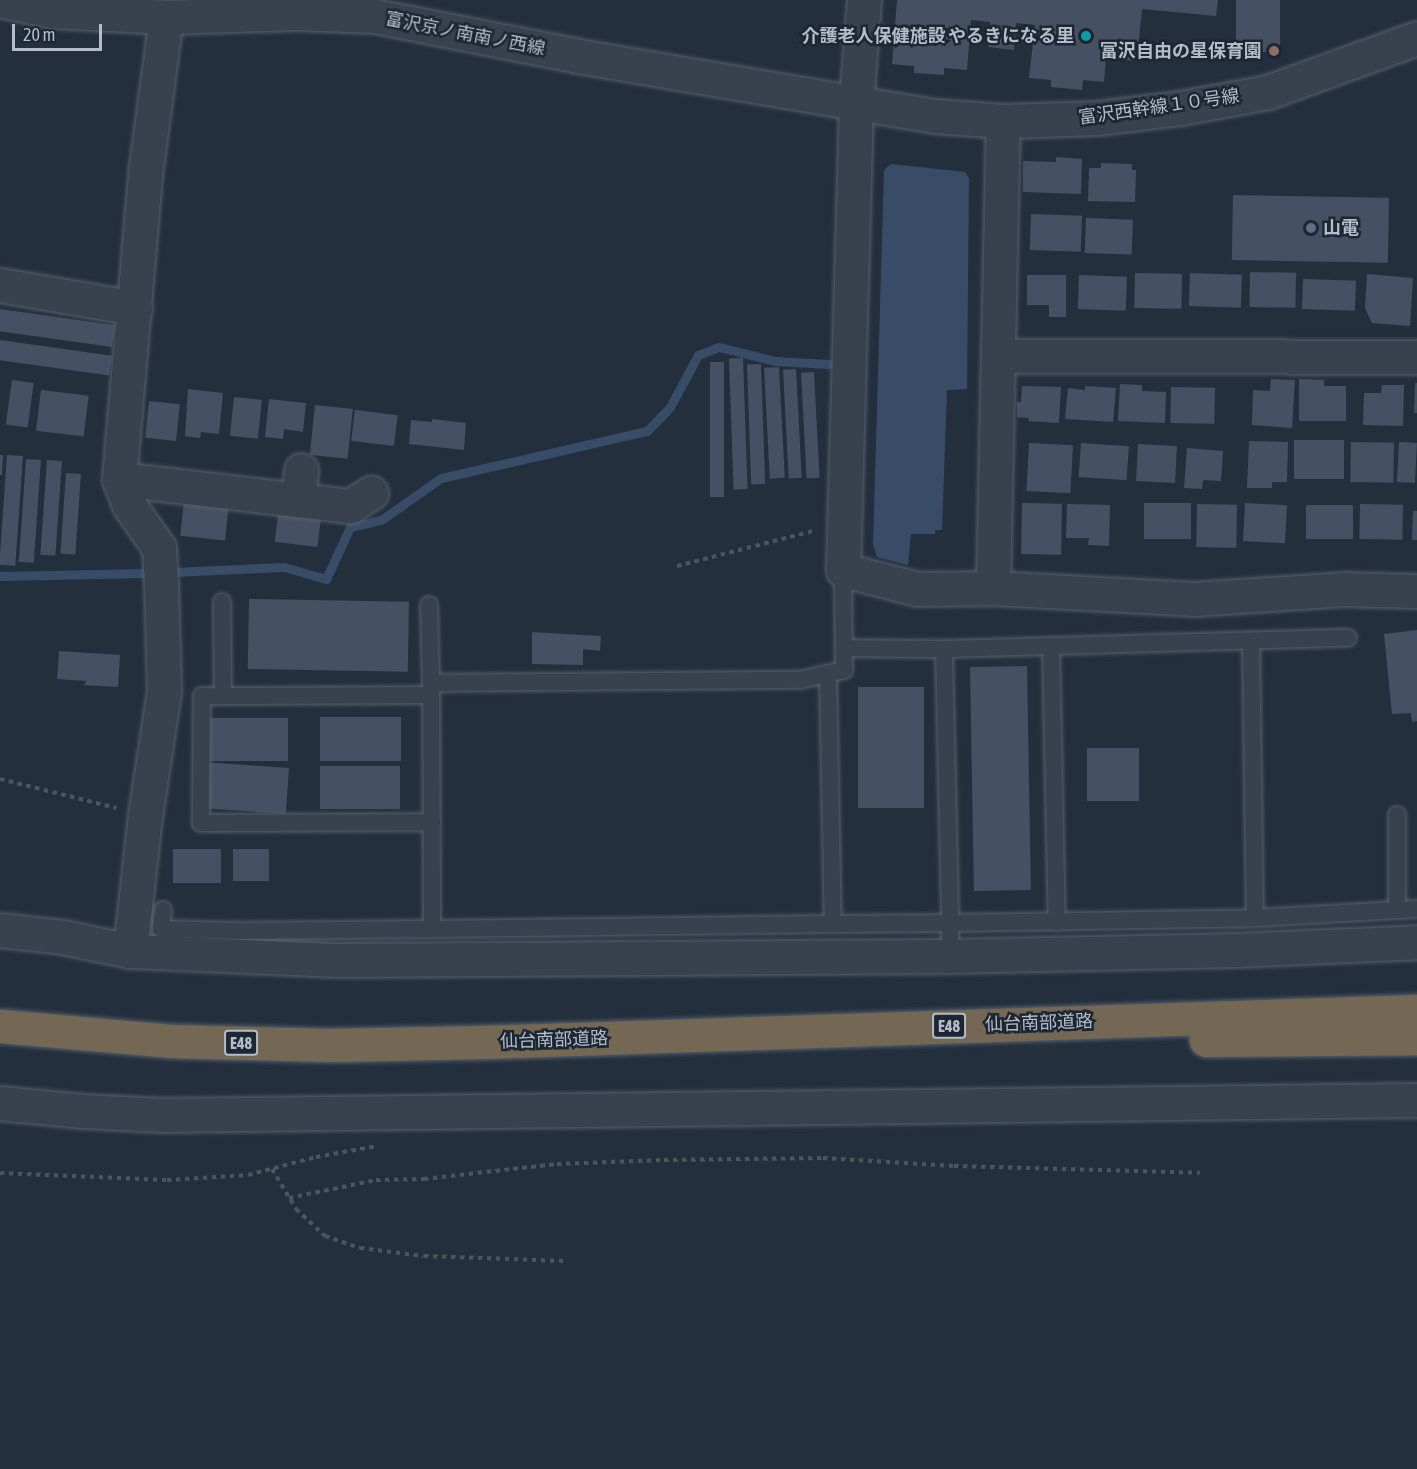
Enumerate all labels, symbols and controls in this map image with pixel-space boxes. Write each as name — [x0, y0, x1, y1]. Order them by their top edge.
street label: 富沢京ノ南南ノ西線 — [383, 8, 547, 60]
scale bar — [15, 12, 105, 50]
text: 20 m — [23, 24, 55, 45]
place label: 介護老人保健施設 やるきになる里 — [802, 25, 1074, 47]
marker: 介護老人保健施設 やるきになる里 — [1079, 29, 1093, 43]
place label: 富沢自由の星保育園 — [1100, 40, 1262, 62]
marker: 富沢自由の星保育園 — [1267, 44, 1281, 58]
street label: 富沢西幹線１０号線 — [1077, 85, 1241, 129]
place label: 山電 — [1323, 217, 1359, 239]
marker: 山電 — [1304, 221, 1318, 235]
street label: 仙台南部道路 — [985, 1010, 1093, 1036]
road number: E48 — [931, 1013, 967, 1039]
street label: 仙台南部道路 — [500, 1027, 608, 1053]
road number: E48 — [223, 1030, 259, 1056]

